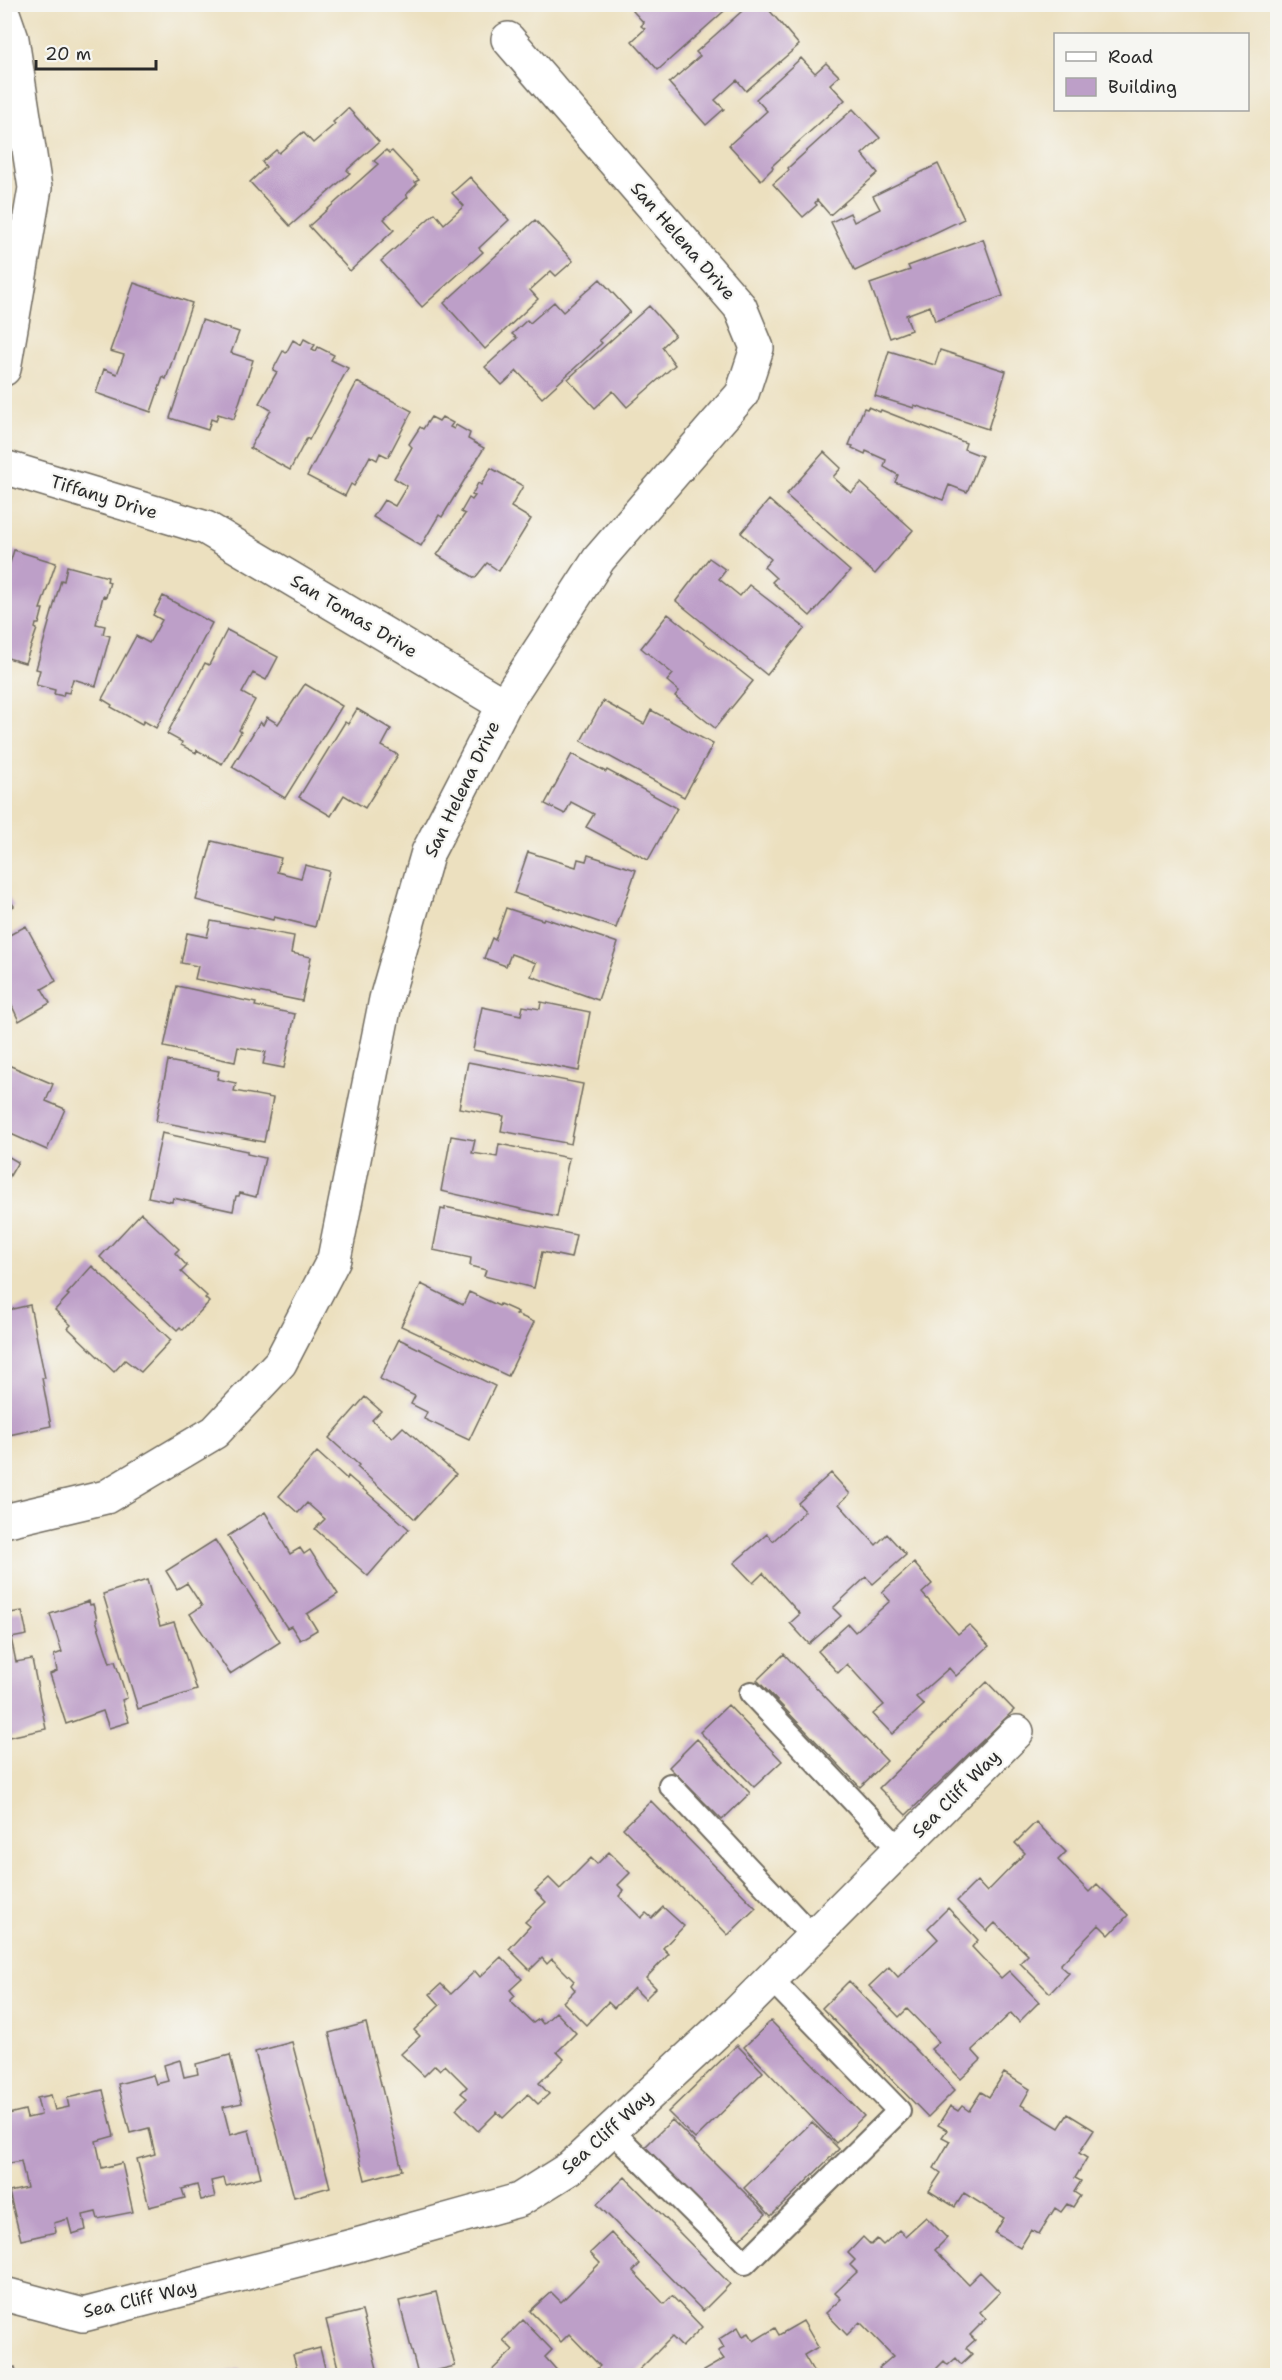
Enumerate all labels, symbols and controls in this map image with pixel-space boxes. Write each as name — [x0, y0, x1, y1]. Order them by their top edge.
scale bar — [36, 33, 156, 71]
legend — [1054, 33, 1249, 111]
text: 20 m — [45, 42, 91, 66]
text: Road — [1108, 45, 1153, 69]
text: Building — [1108, 75, 1177, 99]
street label: San Helena Drive — [625, 177, 741, 305]
street label: Tiffany Drive — [47, 469, 161, 525]
street label: San Tomas Drive — [286, 569, 422, 663]
street label: San Helena Drive — [419, 717, 505, 861]
street label: Sea Cliff Way — [907, 1745, 1005, 1843]
street label: Sea Cliff Way — [556, 2084, 658, 2180]
street label: Sea Cliff Way — [81, 2274, 199, 2324]

